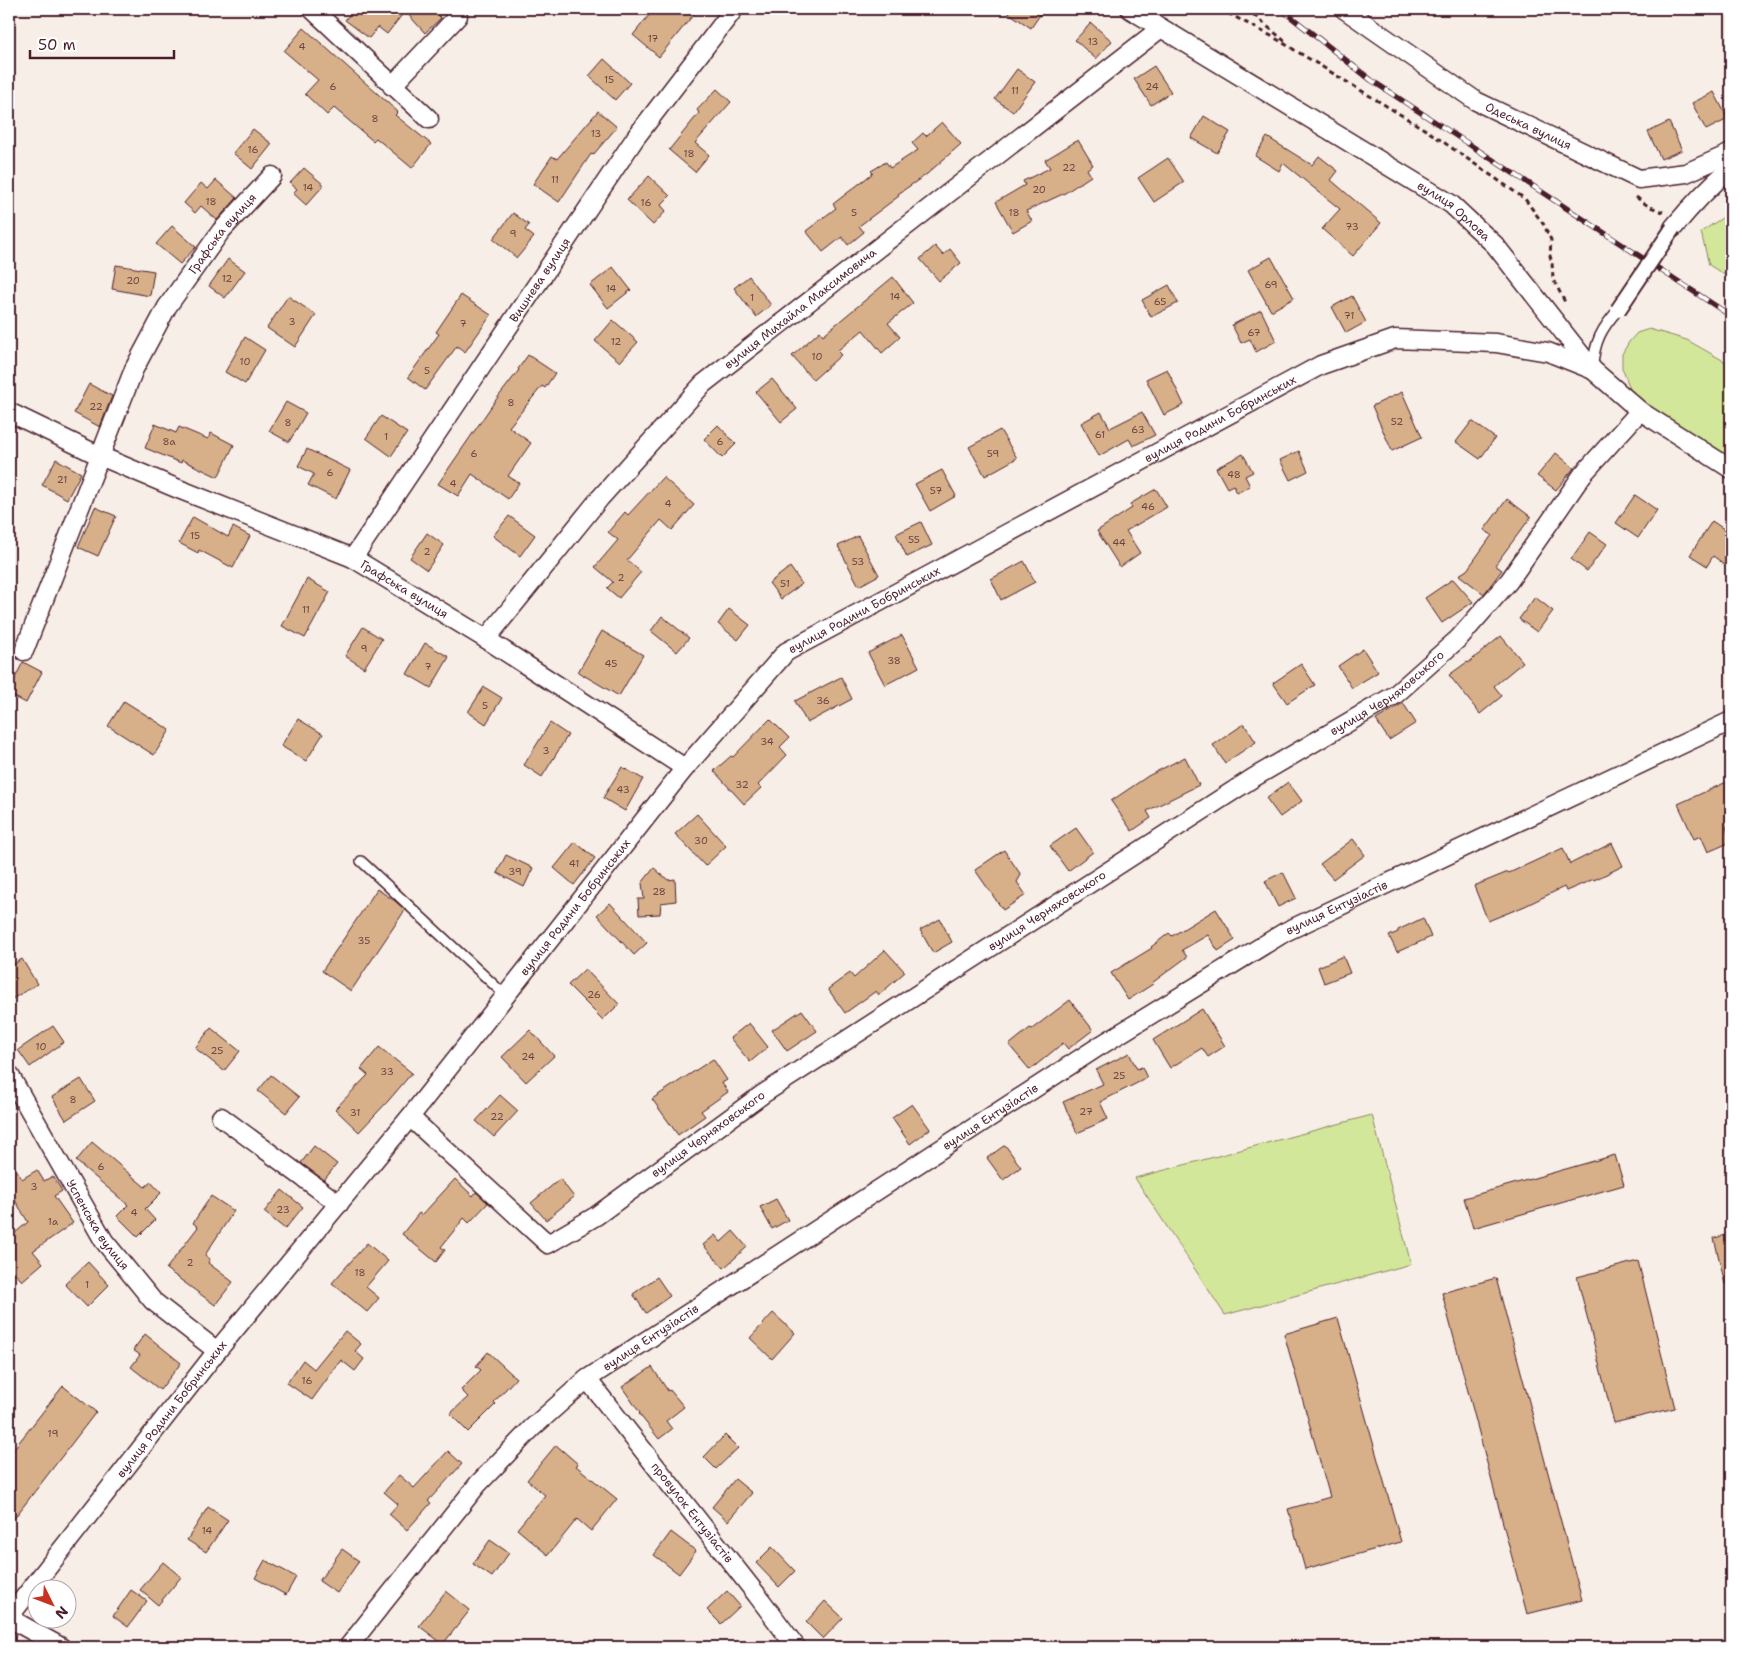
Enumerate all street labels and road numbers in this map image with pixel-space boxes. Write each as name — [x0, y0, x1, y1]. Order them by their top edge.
street label: Одеська вулиця — [1483, 99, 1574, 154]
street label: вулиця Орлова — [1414, 177, 1494, 245]
street label: Графська вулиця — [185, 190, 260, 277]
street label: Вишнева вулиця — [506, 235, 574, 325]
street label: вулиця Михайла Максимовича — [721, 244, 880, 373]
street label: вулиця Родини Бобринських — [1142, 372, 1299, 466]
street label: Графська вулиця — [358, 556, 451, 622]
street label: вулиця Родини Бобринських — [786, 563, 943, 657]
street label: вулиця Черняховського — [1327, 647, 1448, 739]
street label: вулиця Родини Бобринських — [516, 836, 634, 979]
street label: вулиця Черняховського — [985, 867, 1109, 955]
street label: вулиця Ентузіастів — [1283, 877, 1390, 939]
street label: вулиця Ентузіастів — [939, 1080, 1041, 1154]
street label: вулиця Черняховського — [648, 1087, 768, 1181]
street label: Успенська вулиця — [63, 1176, 133, 1273]
street label: вулиця Ентузіастів — [600, 1301, 702, 1375]
street label: вулиця Родини Бобринських — [113, 1337, 230, 1481]
street label: провулок Ентузіастів — [648, 1459, 737, 1566]

